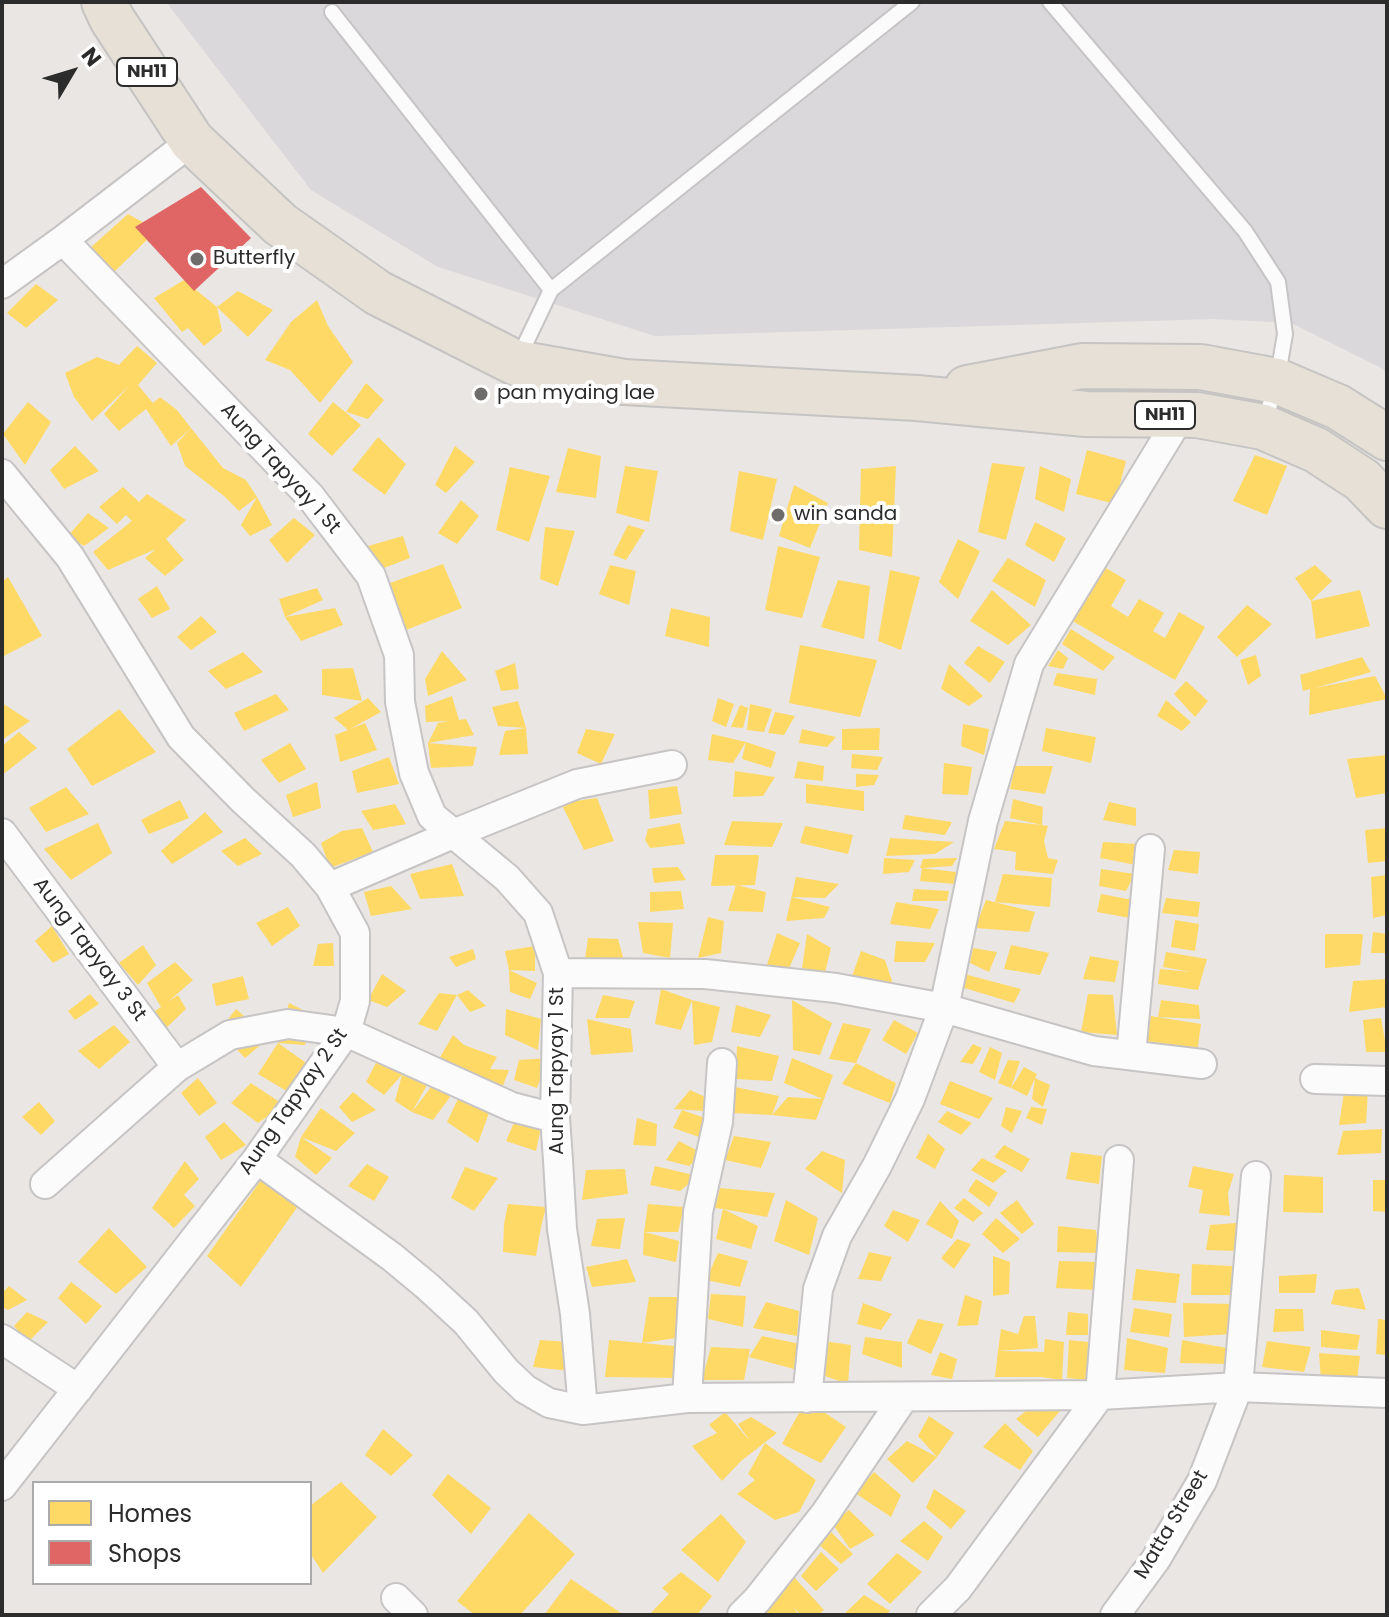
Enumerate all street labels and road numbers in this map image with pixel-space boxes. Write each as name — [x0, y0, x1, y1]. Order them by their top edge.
road number: NH11 — [117, 58, 177, 86]
street label: Aung Tapyay 1 St — [215, 399, 345, 539]
road number: NH11 — [1135, 401, 1195, 429]
street label: Aung Tapyay 3 St — [27, 874, 151, 1026]
street label: Aung Tapyay 1 St — [546, 987, 570, 1155]
street label: Aung Tapyay 2 St — [235, 1024, 353, 1180]
street label: Matta Street — [1130, 1466, 1214, 1584]

